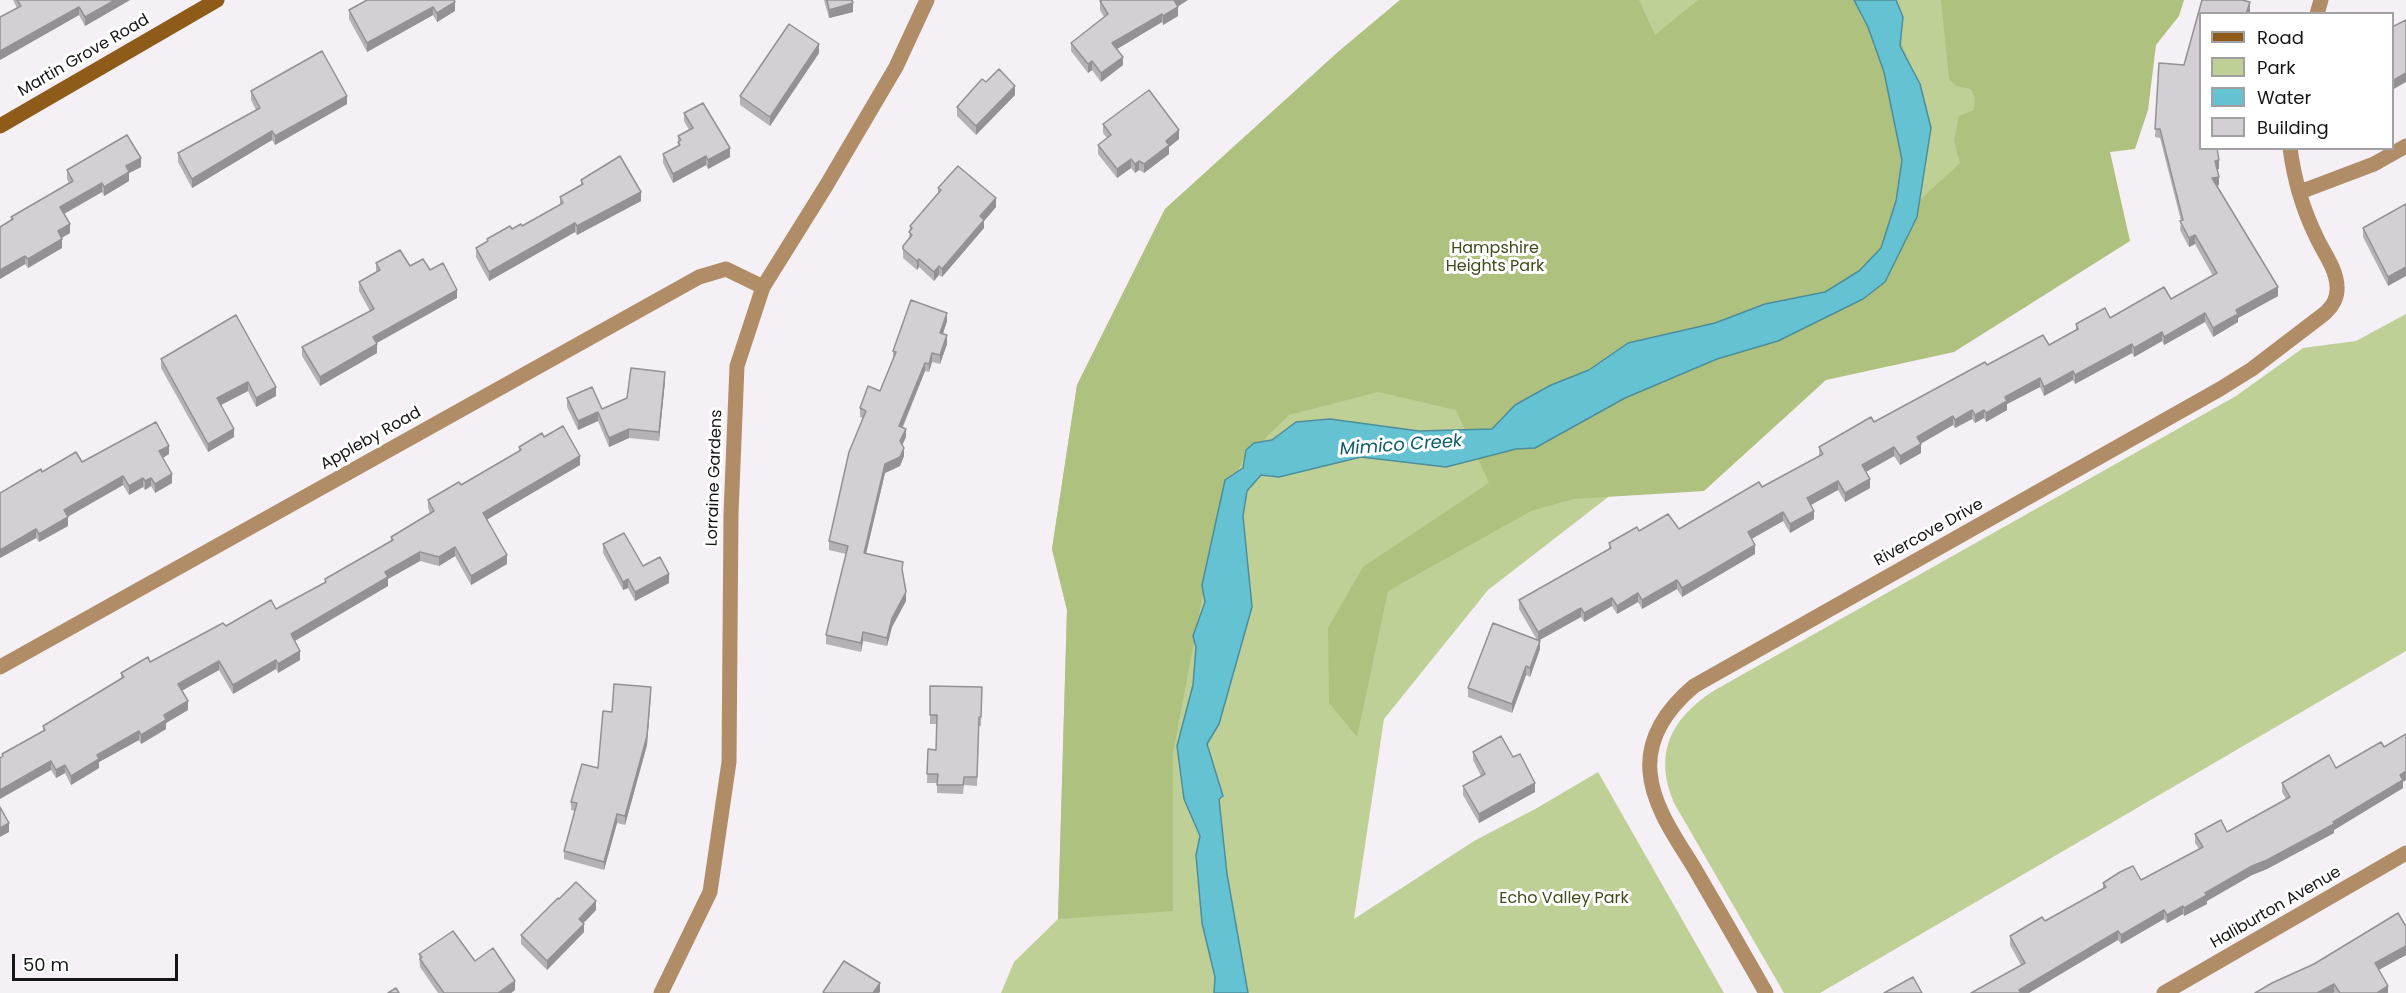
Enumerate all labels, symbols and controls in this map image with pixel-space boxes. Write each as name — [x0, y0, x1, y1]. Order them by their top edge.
street label: Martin Grove Road — [15, 11, 153, 101]
legend — [2199, 12, 2394, 150]
text: Road — [2257, 25, 2304, 50]
text: Park — [2257, 55, 2296, 80]
text: Water — [2257, 85, 2311, 110]
text: Building — [2257, 115, 2329, 140]
park label: Hampshire Heights Park — [1446, 239, 1544, 277]
street label: Appleby Road — [317, 403, 425, 475]
street label: Lorraine Gardens — [703, 409, 727, 547]
water label: Mimico Creek — [1339, 431, 1463, 461]
street label: Rivercove Drive — [1871, 495, 1987, 571]
street label: Haliburton Avenue — [2207, 863, 2345, 953]
park label: Echo Valley Park — [1499, 889, 1629, 909]
scale bar — [15, 942, 182, 980]
text: 50 m — [23, 952, 69, 977]

